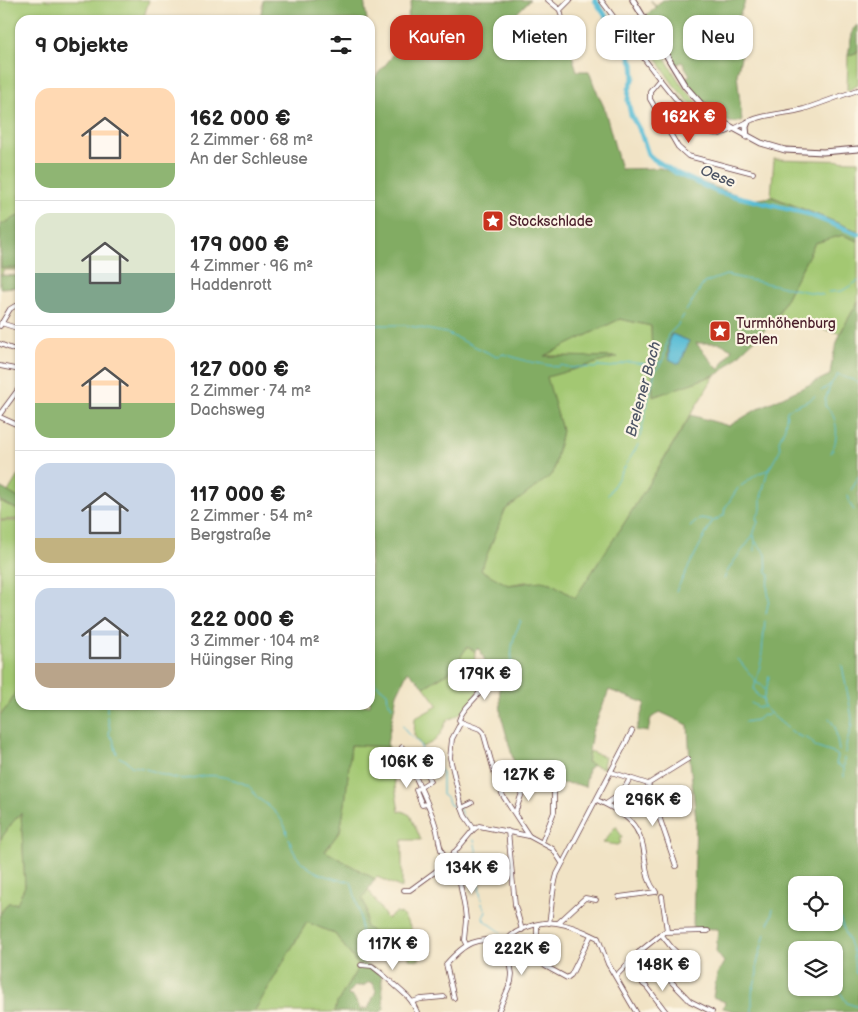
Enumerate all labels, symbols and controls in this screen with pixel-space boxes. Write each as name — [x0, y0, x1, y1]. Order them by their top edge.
chip: Kaufen — [390, 15, 483, 60]
chip: Mieten — [493, 15, 586, 60]
chip: Filter — [596, 15, 673, 60]
chip: Neu — [683, 15, 753, 60]
icon: filters — [327, 31, 355, 59]
text: 9 Objekte — [35, 33, 128, 58]
pin: 162K € — [648, 102, 730, 144]
text: 162 000 € — [190, 106, 291, 131]
icon: home — [75, 108, 135, 168]
text: 162K € — [662, 108, 716, 127]
text: 2 Zimmer · 68 m² — [190, 131, 313, 150]
text: An der Schleuse — [190, 150, 308, 169]
water label: Oese — [697, 161, 738, 192]
place icon: Stockschlade — [481, 209, 505, 233]
place label: Stockschlade — [509, 213, 593, 230]
text: 179 000 € — [190, 232, 289, 257]
icon: home — [75, 233, 135, 293]
text: 4 Zimmer · 96 m² — [190, 257, 313, 276]
text: Haddenrott — [190, 276, 272, 295]
place label: Turmhöhenburg Brelen — [736, 315, 836, 348]
place icon: Turmhöhenburg Brelen — [708, 319, 732, 343]
water label: Brelener Bach — [622, 339, 665, 439]
text: 127 000 € — [190, 357, 289, 382]
icon: home — [75, 358, 135, 418]
text: 2 Zimmer · 74 m² — [190, 382, 311, 401]
text: Dachsweg — [190, 401, 265, 420]
text: 117 000 € — [190, 482, 286, 507]
icon: home — [75, 483, 135, 543]
text: 2 Zimmer · 54 m² — [190, 507, 313, 526]
text: Bergstraße — [190, 526, 271, 545]
text: 222 000 € — [190, 607, 294, 632]
icon: home — [75, 608, 135, 668]
text: 3 Zimmer · 104 m² — [190, 632, 320, 651]
text: Hüingser Ring — [190, 651, 294, 670]
pin: 179K € — [444, 658, 526, 701]
text: 179K € — [459, 665, 511, 684]
pin: 106K € — [366, 746, 448, 789]
text: 106K € — [380, 753, 434, 772]
pin: 127K € — [488, 760, 570, 802]
text: 127K € — [503, 766, 555, 785]
pin: 296K € — [612, 784, 694, 827]
text: 296K € — [625, 791, 681, 810]
pin: 134K € — [431, 852, 513, 895]
text: 134K € — [446, 859, 498, 878]
map controls — [788, 876, 843, 996]
button: locate — [788, 876, 843, 931]
pin: 117K € — [352, 928, 434, 971]
pin: 222K € — [481, 934, 563, 976]
text: 117K € — [368, 935, 418, 954]
text: 222K € — [494, 940, 550, 959]
button: layers — [788, 941, 843, 996]
pin: 148K € — [622, 950, 704, 992]
text: 148K € — [636, 956, 690, 975]

